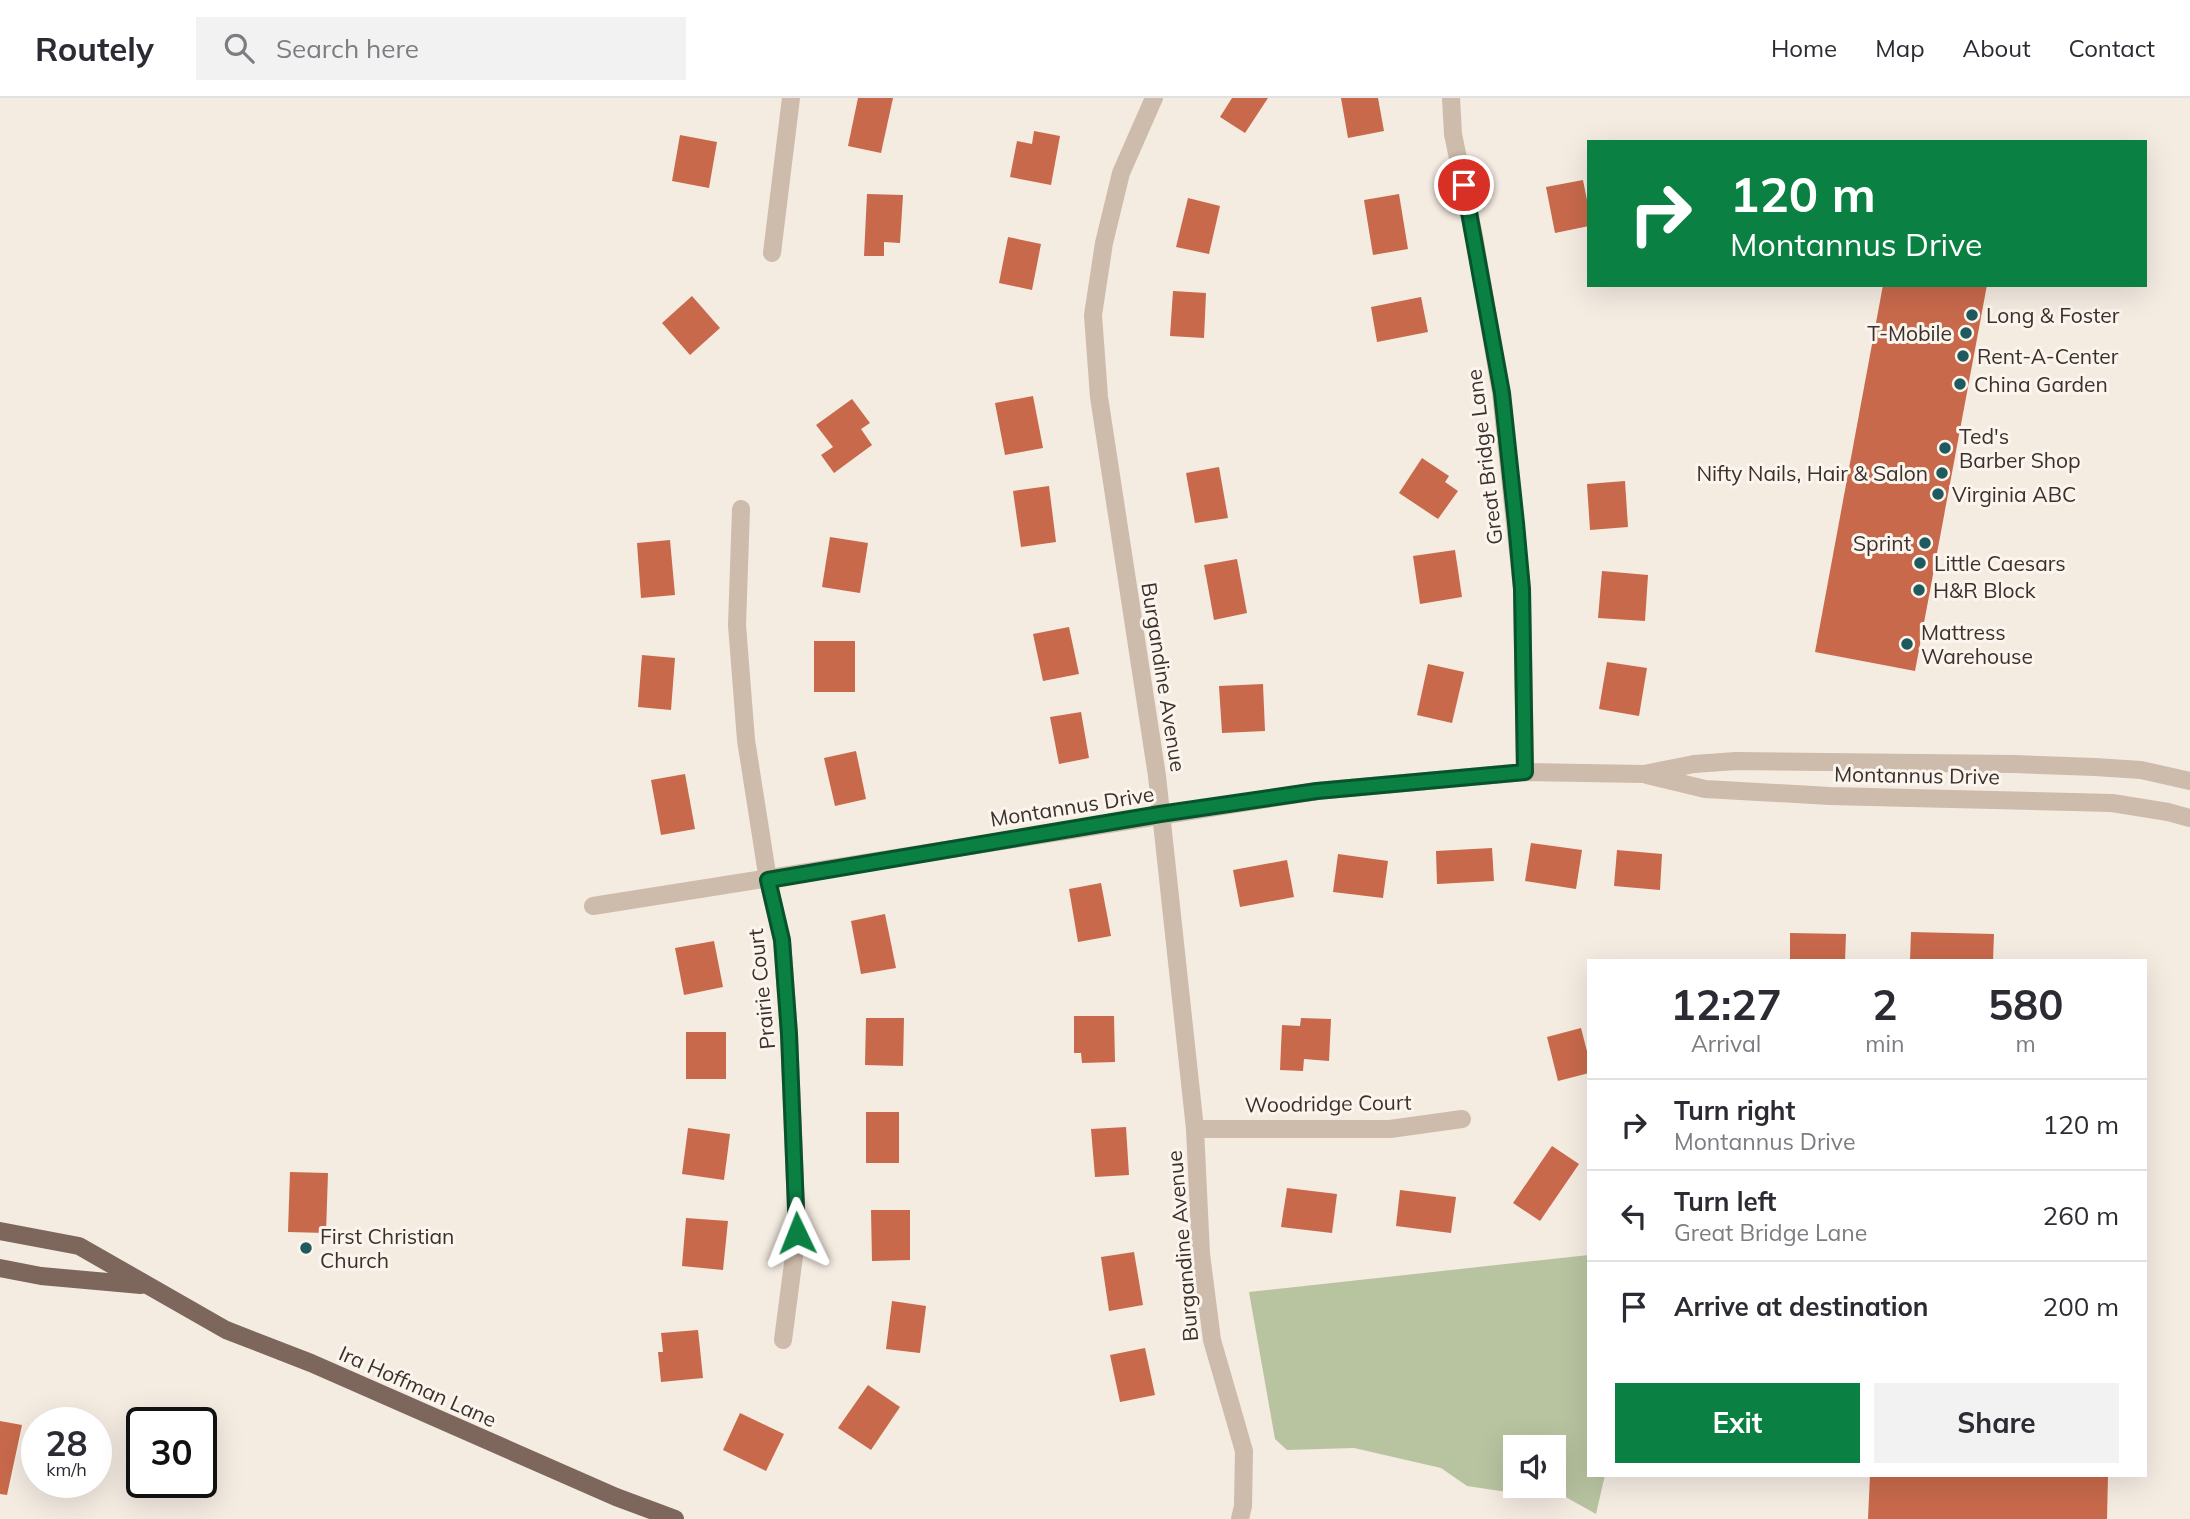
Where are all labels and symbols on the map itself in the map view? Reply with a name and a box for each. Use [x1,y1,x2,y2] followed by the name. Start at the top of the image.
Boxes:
[1434,155,1494,215] pin
[1986,302,2120,328] place label: Long & Foster
[1964,307,1980,323] marker: Long & Foster
[1867,320,1952,346] place label: T-Mobile
[1958,325,1974,341] marker: T-Mobile
[1977,343,2119,369] place label: Rent-A-Center
[1955,348,1971,364] marker: Rent-A-Center
[1460,368,1508,546] street label: Great Bridge Lane
[1974,371,2108,397] place label: China Garden
[1952,376,1968,392] marker: China Garden
[1959,423,2081,473] place label: Ted's Barber Shop
[1937,440,1953,456] marker: Ted's Barber Shop
[1696,460,1928,486] place label: Nifty Nails, Hair & Salon
[1934,465,1950,481] marker: Nifty Nails, Hair & Salon
[1952,481,2076,507] place label: Virginia ABC
[1930,486,1946,502] marker: Virginia ABC
[1853,530,1911,556] place label: Sprint
[1917,535,1933,551] marker: Sprint
[1934,550,2066,576] place label: Little Caesars
[1912,555,1928,571] marker: Little Caesars
[1933,577,2036,603] place label: H&R Block
[1136,580,1192,774] street label: Burgandine Avenue
[1911,582,1927,598] marker: H&R Block
[1921,619,2033,669] place label: Mattress Warehouse
[1899,636,1915,652] marker: Mattress Warehouse
[1834,761,2000,789] street label: Montannus Drive
[988,780,1156,832] street label: Montannus Drive
[742,927,780,1051] street label: Prairie Court
[1244,1089,1412,1117] street label: Woodridge Court
[1161,1150,1203,1342] street label: Burgandine Avenue
[760,1196,834,1270] position arrow
[320,1223,454,1273] place label: First Christian Church
[298,1240,314,1256] marker: First Christian Church
[335,1340,501,1432] street label: Ira Hoffman Lane
[126,1407,217,1498] speed limit sign: 30

